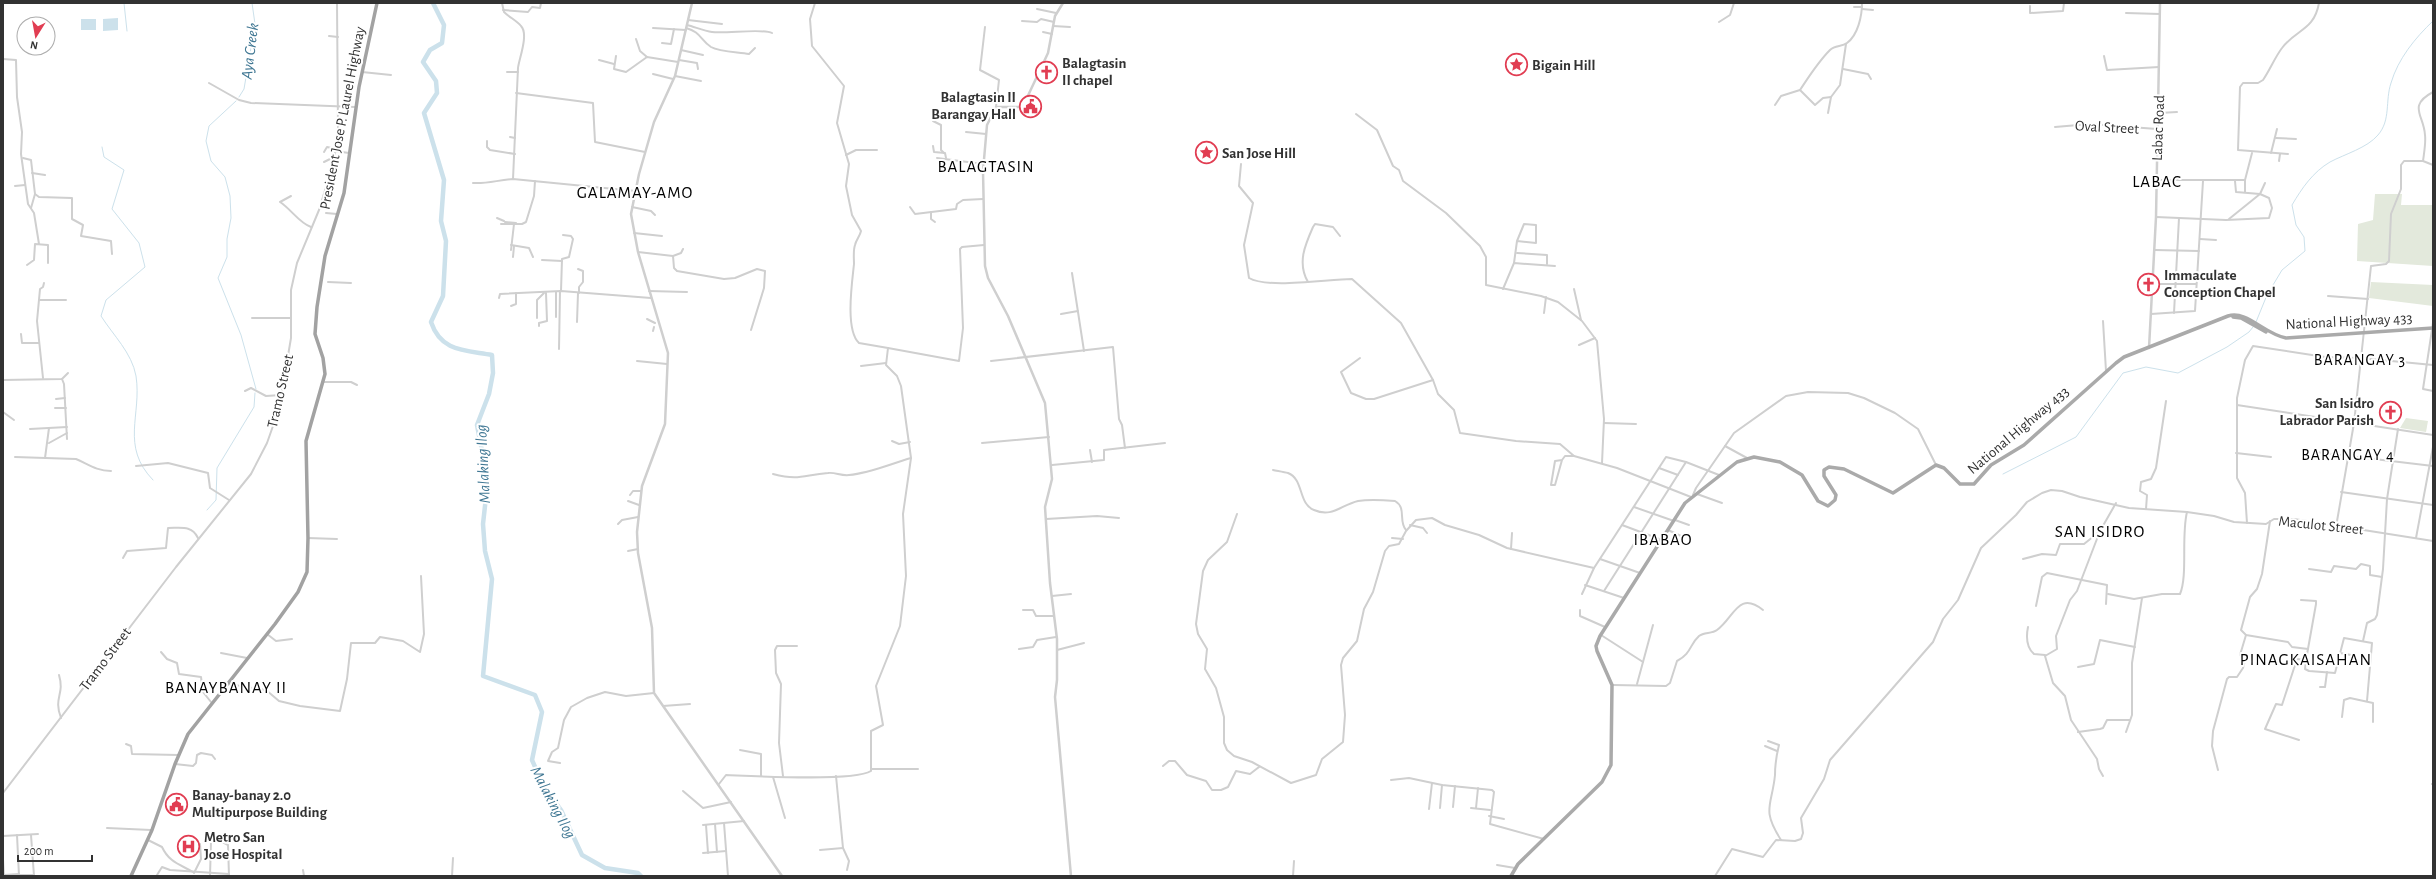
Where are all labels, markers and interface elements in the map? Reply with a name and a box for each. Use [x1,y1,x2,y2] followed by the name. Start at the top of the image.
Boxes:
[16,16,56,56] north arrow
[238,22,261,81] water label: Aya Creek
[317,25,368,211] street label: President Jose P. Laurel Highway
[29,39,39,51] text: N
[1503,52,1529,78] place icon: Bigain Hill
[1062,56,1127,88] place label: Balagtasin II chapel
[1532,58,1596,73] place label: Bigain Hill
[1033,59,1059,85] church icon: Balagtasin II chapel
[931,90,1016,122] place label: Balagtasin II Barangay Hall
[1018,93,1044,119] public building icon: Balagtasin II Barangay Hall
[2150,95,2167,161] street label: Labac Road
[2075,118,2140,137] street label: Oval Street
[1194,140,1220,166] place icon: San Jose Hill
[1222,146,1296,161] place label: San Jose Hill
[937,158,1035,175] district label: BALAGTASIN
[2132,173,2182,190] district label: LABAC
[577,184,693,201] district label: GALAMAY-AMO
[2164,268,2276,300] place label: Immaculate Conception Chapel
[2135,271,2161,297] church icon: Immaculate Conception Chapel
[2285,311,2413,332] street label: National Highway 433
[2314,352,2406,368] district label: BARANGAY 3
[265,353,296,429] street label: Tramo Street
[1965,384,2072,477] street label: National Highway 433
[2280,396,2374,428] place label: San Isidro Labrador Parish
[2377,399,2403,425] church icon: San Isidro Labrador Parish
[473,424,493,504] water label: Malaking Ilog
[2301,447,2395,463] district label: BARANGAY 4
[2278,514,2365,537] street label: Maculot Street
[2055,523,2145,540] district label: SAN ISIDRO
[1633,531,1693,548] district label: IBABAO
[77,625,134,694] street label: Tramo Street
[2240,651,2372,668] district label: PINAGKAISAHAN
[165,679,287,696] district label: BANAYBANAY II
[527,764,579,841] water label: Malaking Ilog
[192,788,328,820] place label: Banay-banay 2.0 Multipurpose Building
[163,791,189,817] public building icon: Banay-banay 2.0 Multipurpose Building
[204,830,282,862] place label: Metro San Jose Hospital
[175,833,201,859] hospital icon: Metro San Jose Hospital
[18,837,92,863] scale bar
[24,845,54,857] text: 200 m

